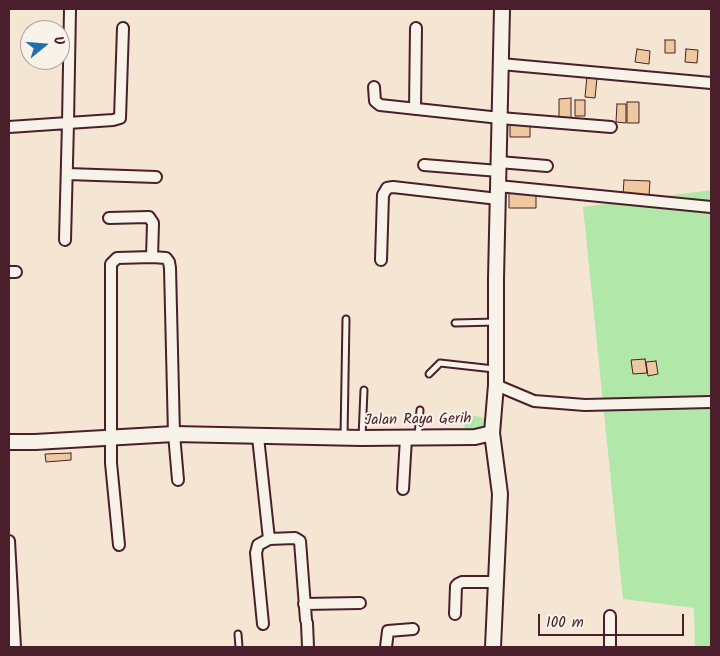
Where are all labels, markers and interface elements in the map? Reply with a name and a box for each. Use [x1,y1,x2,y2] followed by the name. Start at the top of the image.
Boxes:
[20,20,70,70] north arrow
[47,34,70,48] text: U
[364,411,472,431] street label: Jalan Raya Gerih
[540,604,686,636] scale bar
[546,611,584,635] text: 100 m

